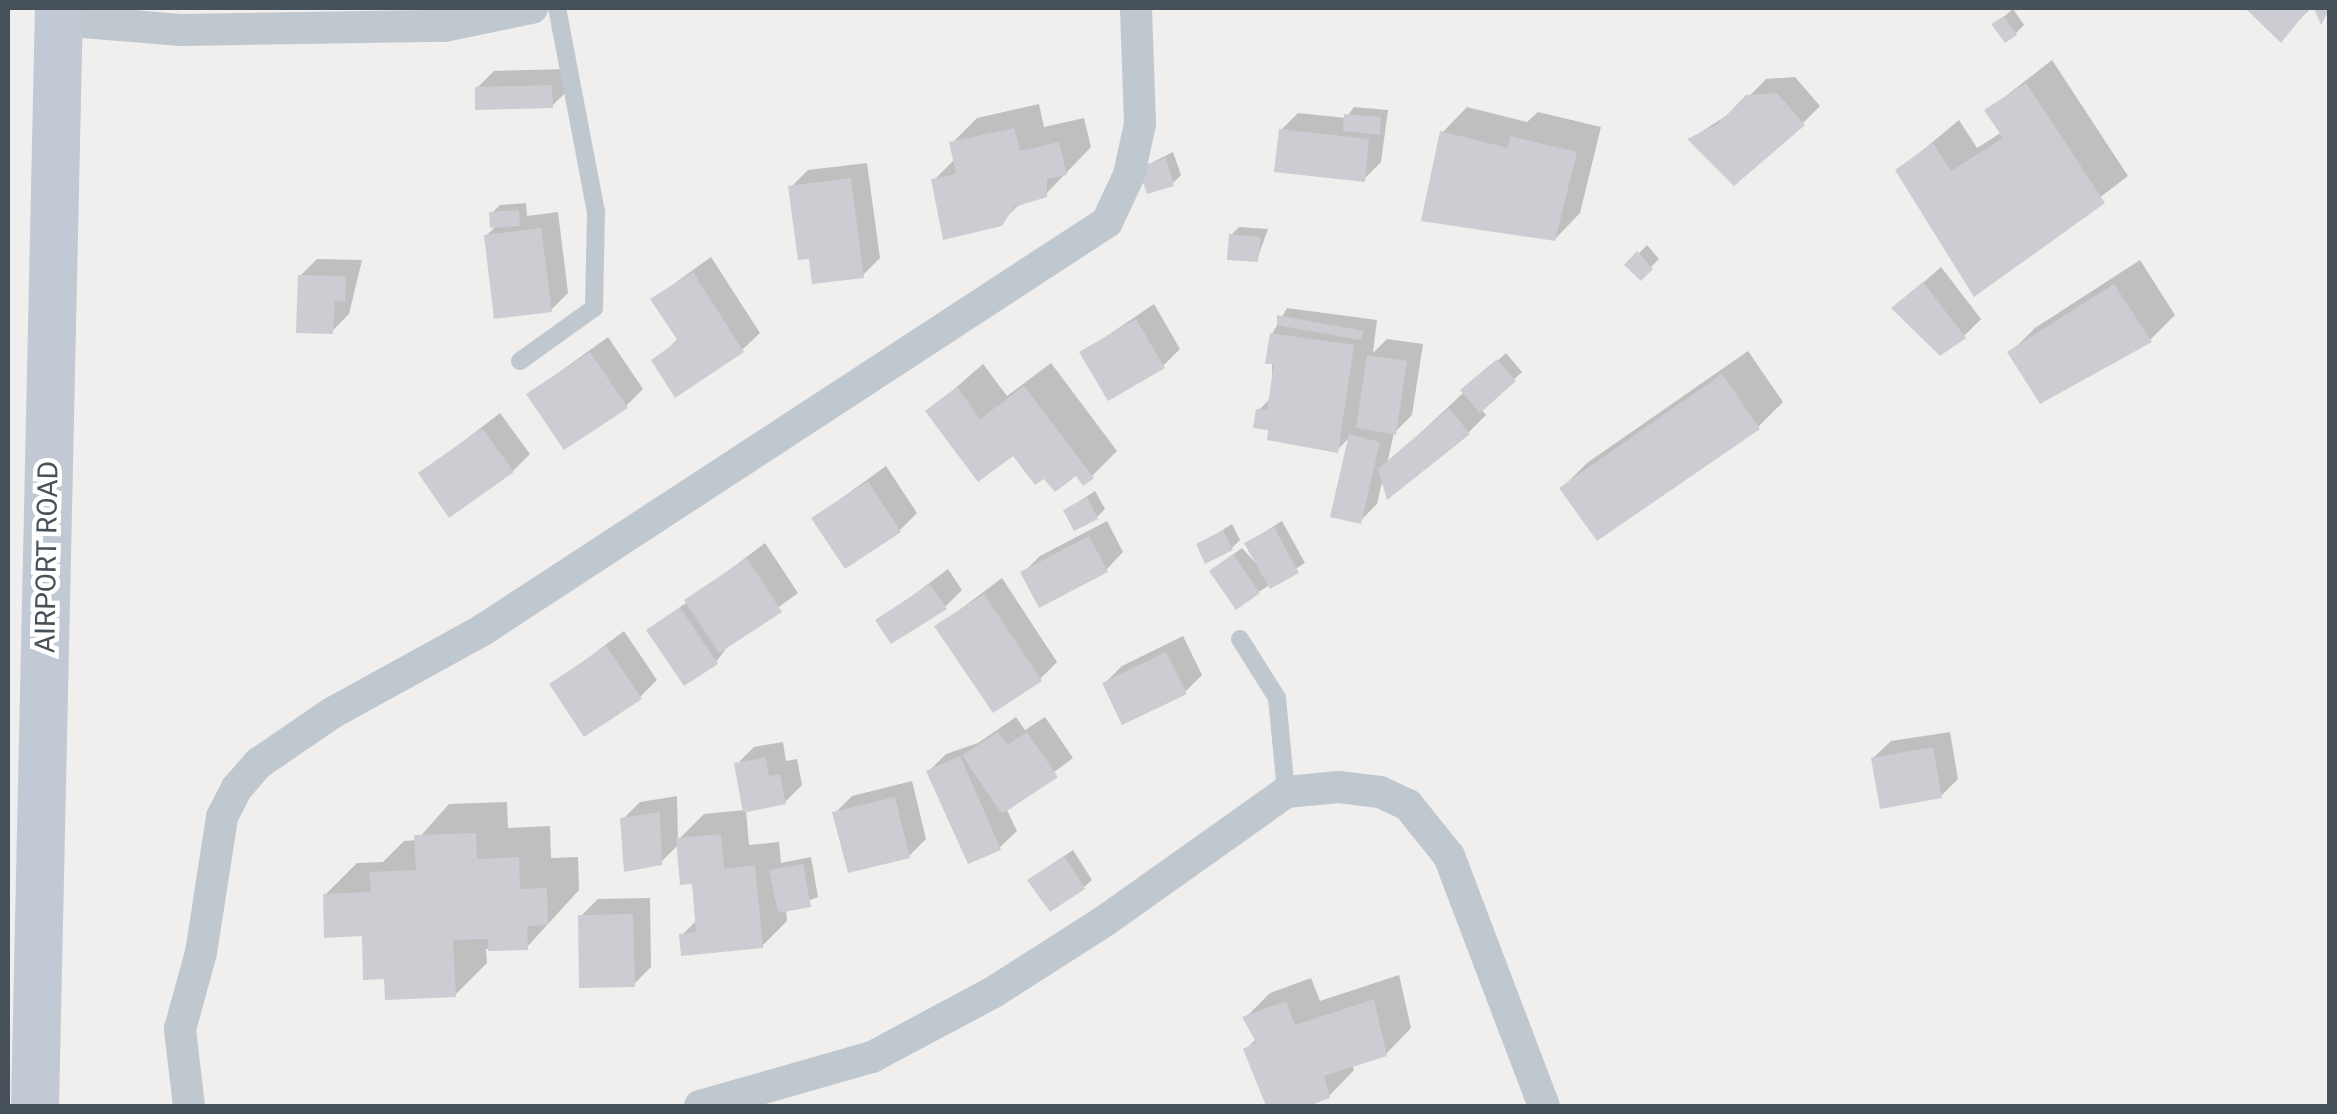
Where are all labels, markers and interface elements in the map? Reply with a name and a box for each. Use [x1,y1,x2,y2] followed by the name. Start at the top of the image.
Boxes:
[29,460,65,654] street label: AIRPORT ROAD

